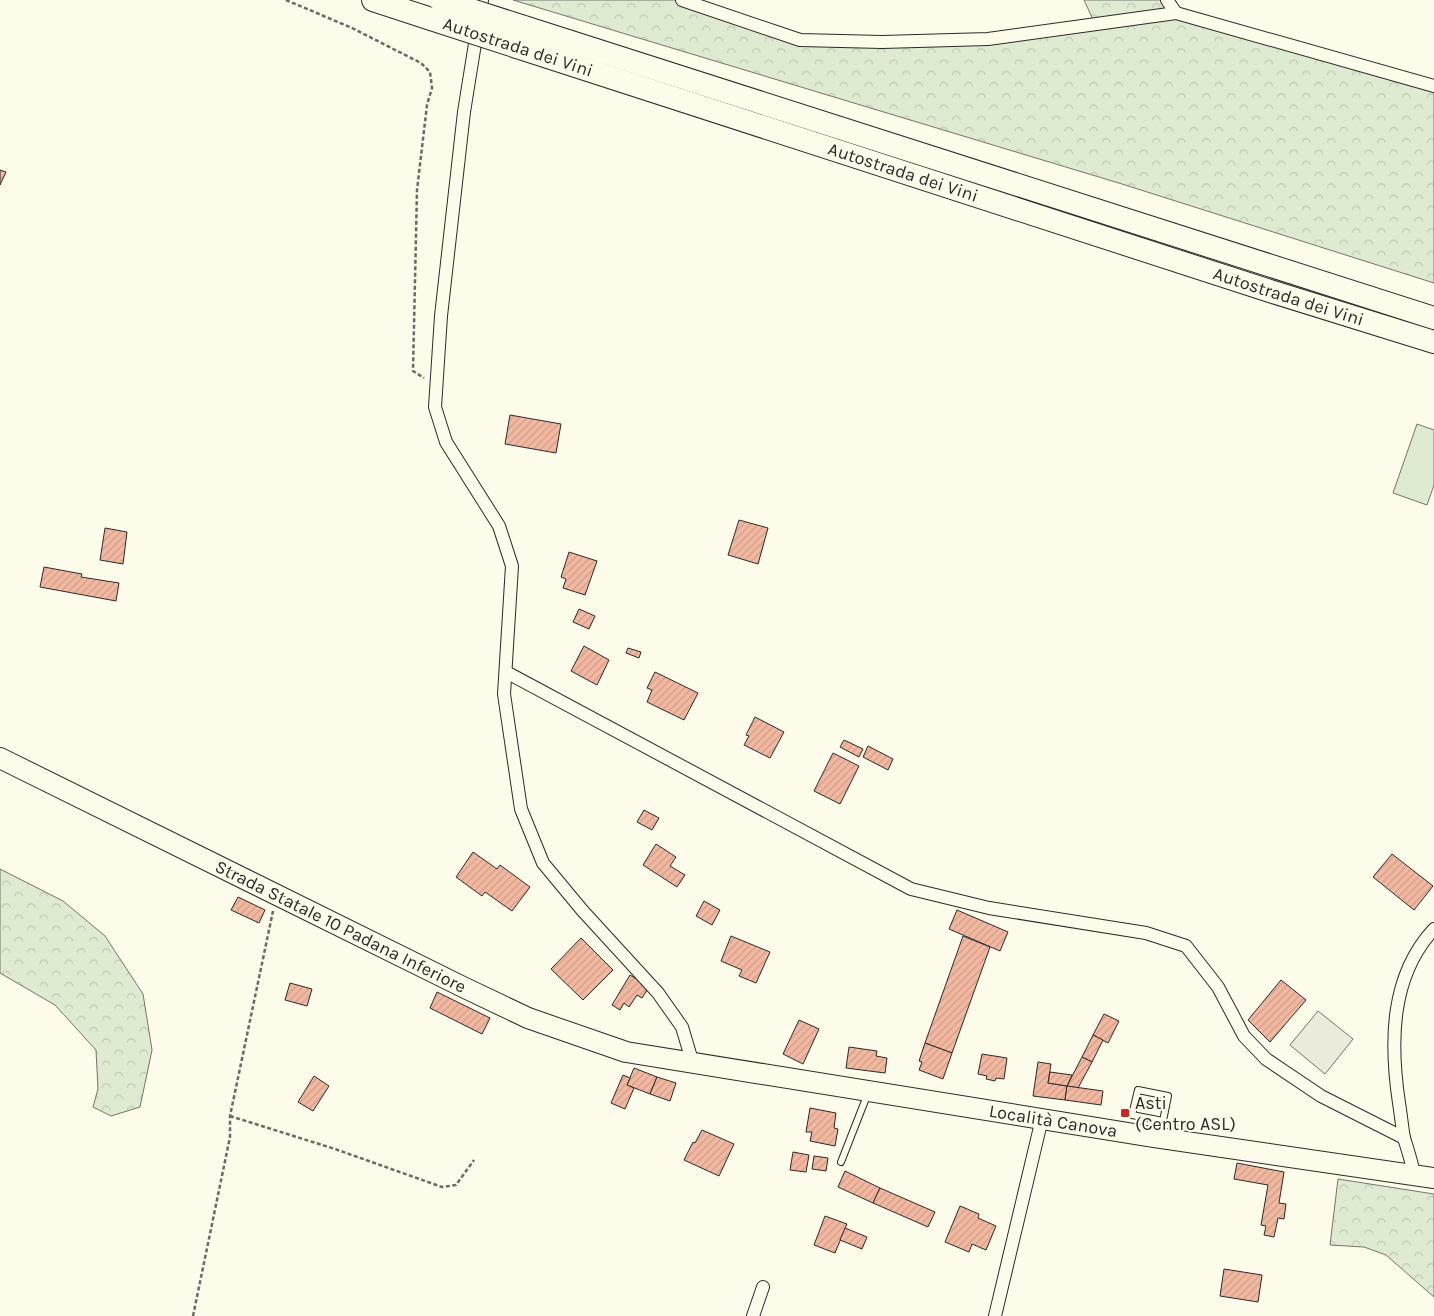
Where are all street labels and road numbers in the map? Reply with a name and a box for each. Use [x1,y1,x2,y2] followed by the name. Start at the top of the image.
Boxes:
[440,12,596,82] street label: Autostrada dei Vini
[825,138,981,207] street label: Autostrada dei Vini
[1211,262,1367,331] street label: Autostrada dei Vini
[212,855,470,998] street label: Strada Statale 10 Padana Inferiore
[987,1100,1119,1142] street label: Località Canova

